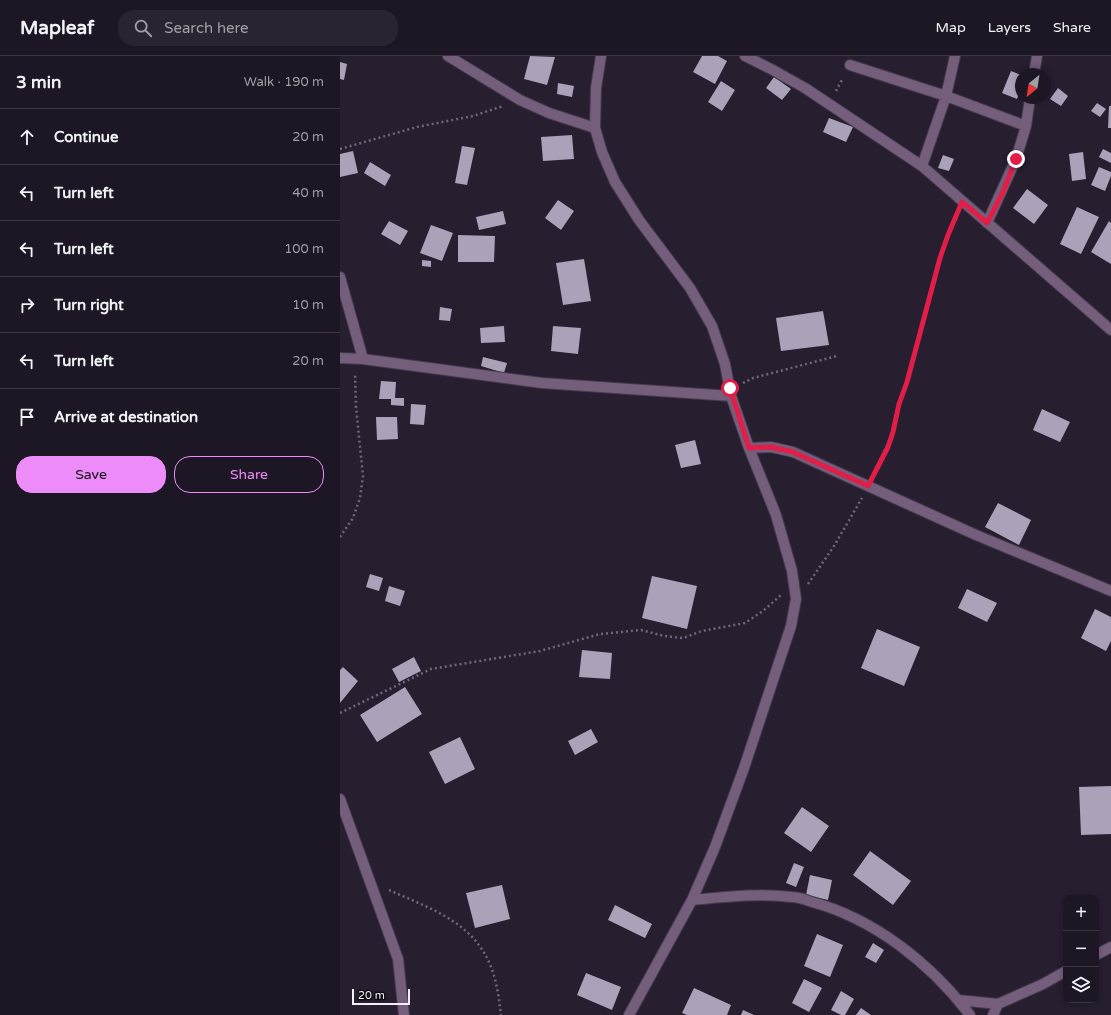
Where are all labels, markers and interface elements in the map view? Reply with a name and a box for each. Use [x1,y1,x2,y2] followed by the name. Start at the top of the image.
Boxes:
[118,10,398,46] search box
[20,17,94,39] text: Mapleaf
[132,17,154,39] icon: search
[164,19,249,37] text: Search here
[936,19,966,36] text: Map
[988,19,1031,36] text: Layers
[1053,19,1091,36] text: Share
[1015,68,1051,104] north arrow
[16,72,61,93] text: 3 min
[244,74,324,90] text: Walk · 190 m
[16,126,38,148] icon: ahead
[54,128,118,146] text: Continue
[292,129,324,145] text: 20 m
[1007,150,1025,168] route end
[16,182,38,204] icon: left
[54,184,114,202] text: Turn left
[292,185,324,201] text: 40 m
[16,238,38,260] icon: left
[54,240,114,258] text: Turn left
[284,241,324,257] text: 100 m
[16,294,38,316] icon: right
[54,296,124,314] text: Turn right
[292,297,324,313] text: 10 m
[16,350,38,372] icon: left
[54,352,114,370] text: Turn left
[292,353,324,369] text: 20 m
[721,379,739,397] route start
[16,406,38,428] icon: arrive
[54,408,198,426] text: Arrive at destination
[16,456,166,493] button: Save
[174,456,324,493] button: Share
[1063,895,1099,1003] map controls
[1063,895,1099,931] button: +
[1063,931,1099,967] button: −
[1063,967,1099,1003] button: layers
[352,987,410,1006] scale bar
[358,989,385,1002] text: 20 m

